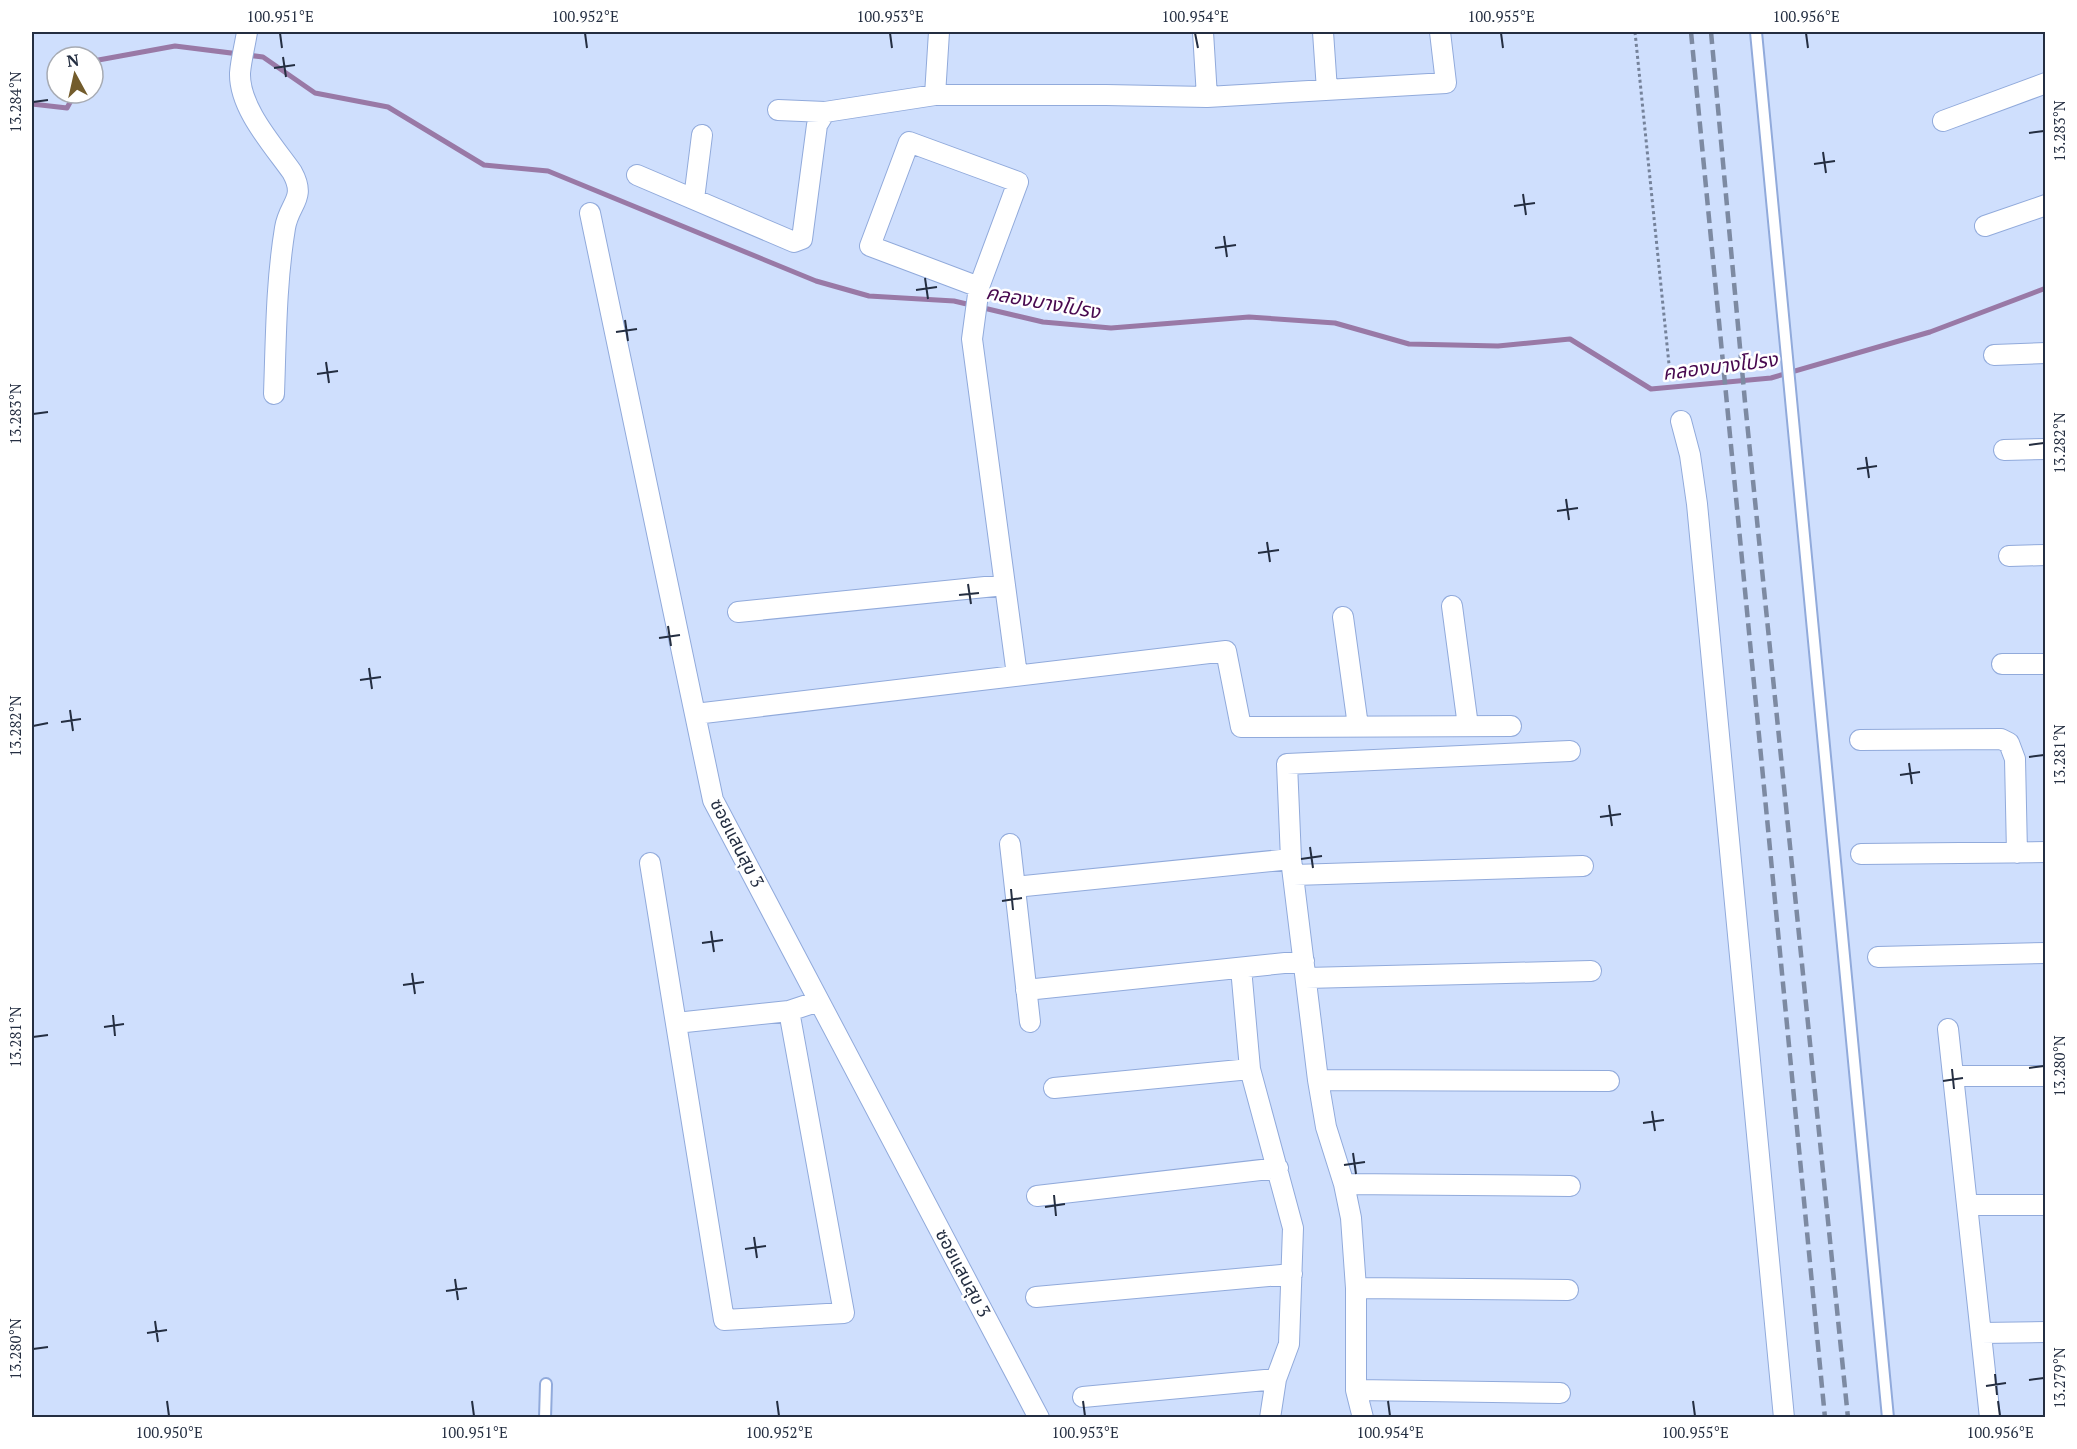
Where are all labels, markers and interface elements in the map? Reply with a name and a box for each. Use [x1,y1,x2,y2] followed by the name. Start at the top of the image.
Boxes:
[246,6,314,26] text: 100.951°E
[551,6,619,26] text: 100.952°E
[856,6,924,26] text: 100.953°E
[1161,6,1229,26] text: 100.954°E
[1467,6,1535,26] text: 100.955°E
[1772,6,1840,26] text: 100.956°E
[45,45,105,105] north arrow
[65,48,80,72] text: N
[5,71,25,133] text: 13.284°N
[2049,100,2069,162] text: 13.283°N
[984,278,1103,325] water label: คลองบางโปรง
[1661,345,1780,386] water label: คลองบางโปรง
[5,383,25,445] text: 13.283°N
[2049,412,2069,474] text: 13.282°N
[5,695,25,757] text: 13.282°N
[2049,724,2069,786] text: 13.281°N
[705,794,770,891] street label: ซอยแสนสุข 3
[5,1006,25,1068] text: 13.281°N
[2049,1035,2069,1097] text: 13.280°N
[931,1224,997,1321] street label: ซอยแสนสุข 3
[5,1318,25,1380] text: 13.280°N
[2049,1347,2069,1409] text: 13.279°N
[135,1422,203,1442] text: 100.950°E
[440,1422,508,1442] text: 100.951°E
[745,1422,813,1442] text: 100.952°E
[1051,1422,1119,1442] text: 100.953°E
[1356,1422,1424,1442] text: 100.954°E
[1661,1422,1729,1442] text: 100.955°E
[1966,1422,2034,1442] text: 100.956°E

